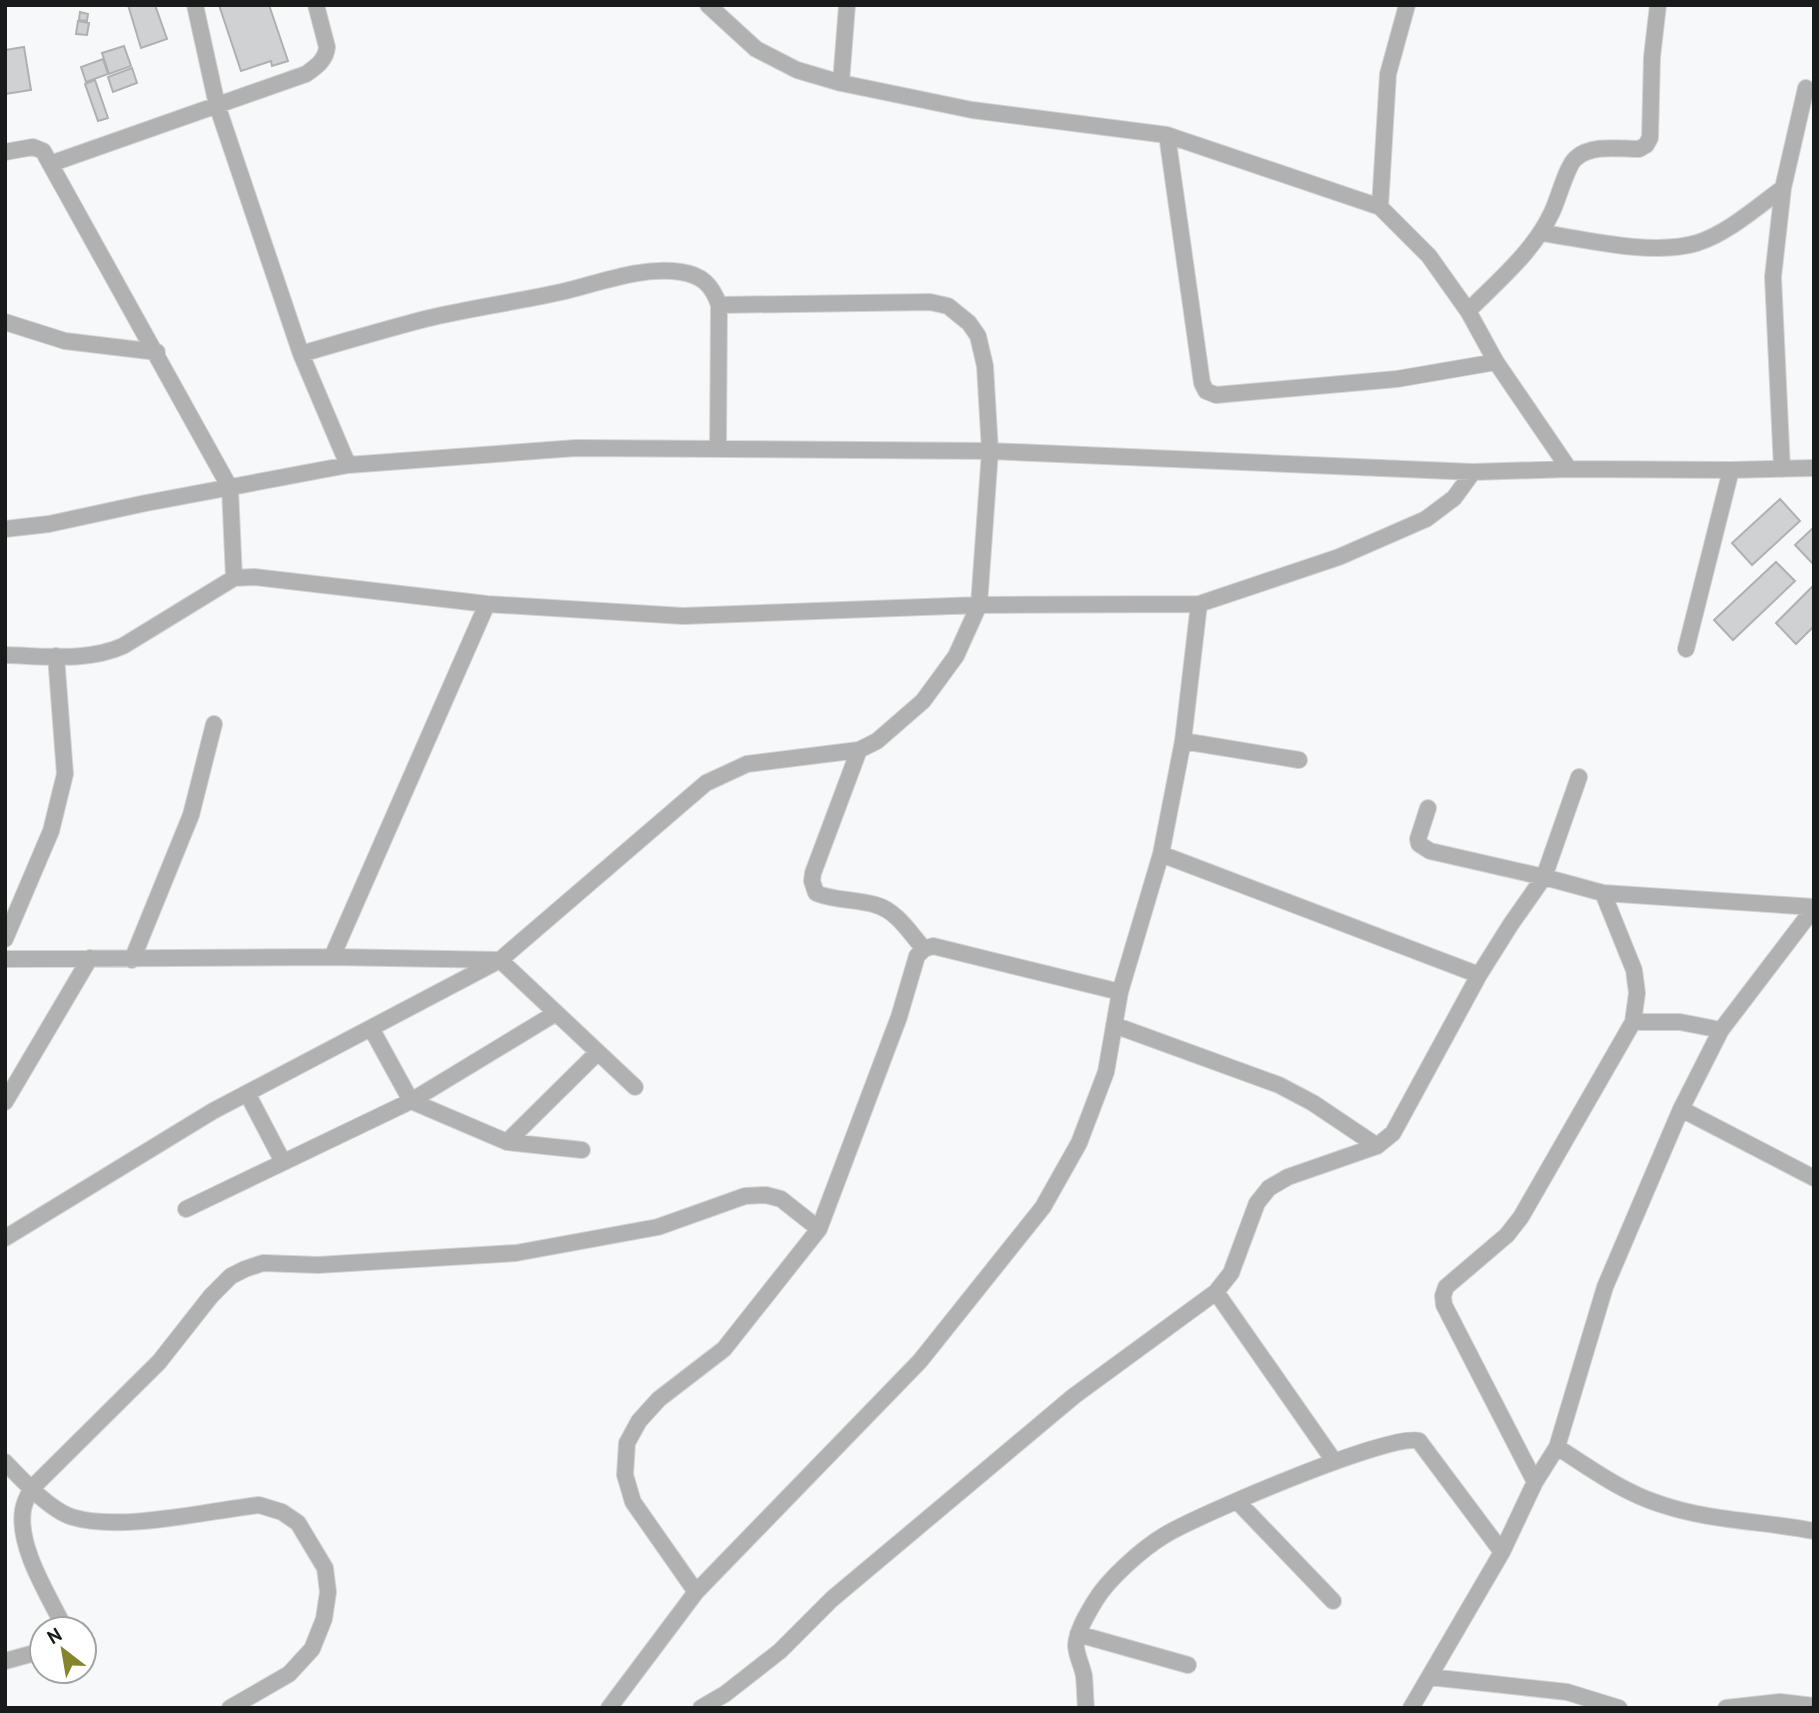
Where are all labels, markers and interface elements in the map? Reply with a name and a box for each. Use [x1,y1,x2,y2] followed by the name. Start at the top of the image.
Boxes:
[28,1615,98,1685] north arrow
[43,1622,66,1649] text: N

